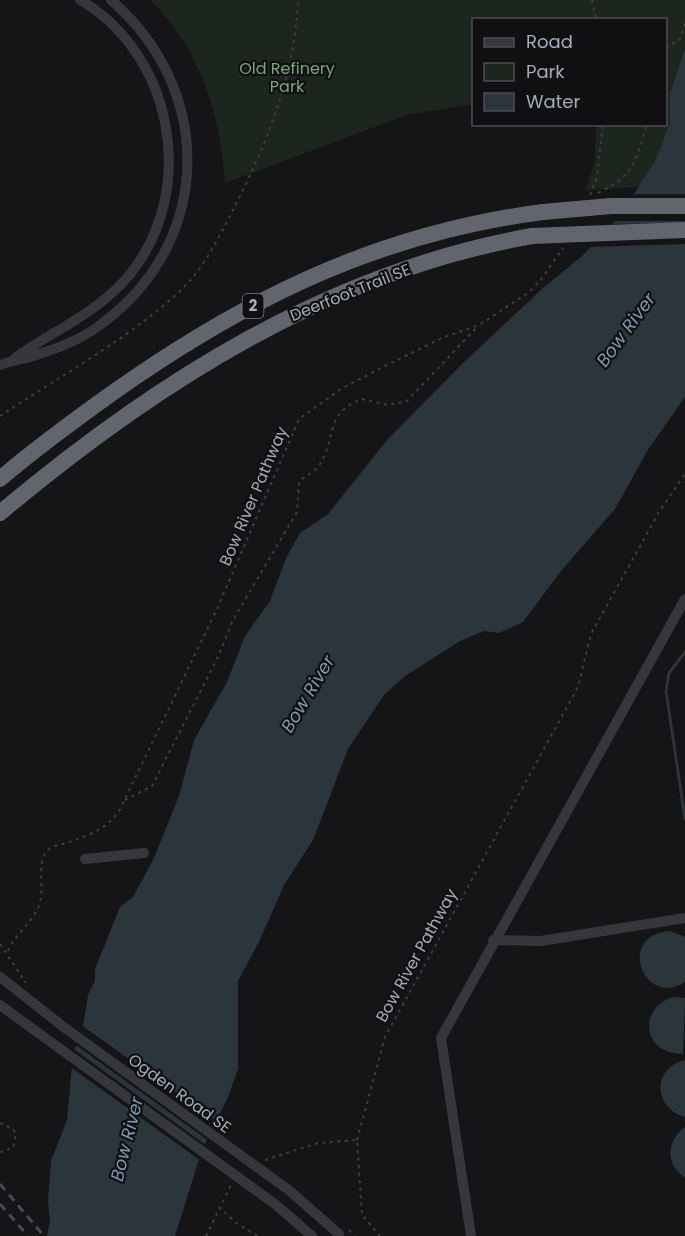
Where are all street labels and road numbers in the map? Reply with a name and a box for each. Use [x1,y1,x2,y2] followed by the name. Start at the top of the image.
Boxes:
[286,258,414,327] street label: Deerfoot Trail SE
[242,294,264,318] road number: 2
[214,423,293,569] street label: Bow River Pathway
[370,884,463,1026] street label: Bow River Pathway
[124,1048,236,1139] street label: Ogden Road SE

